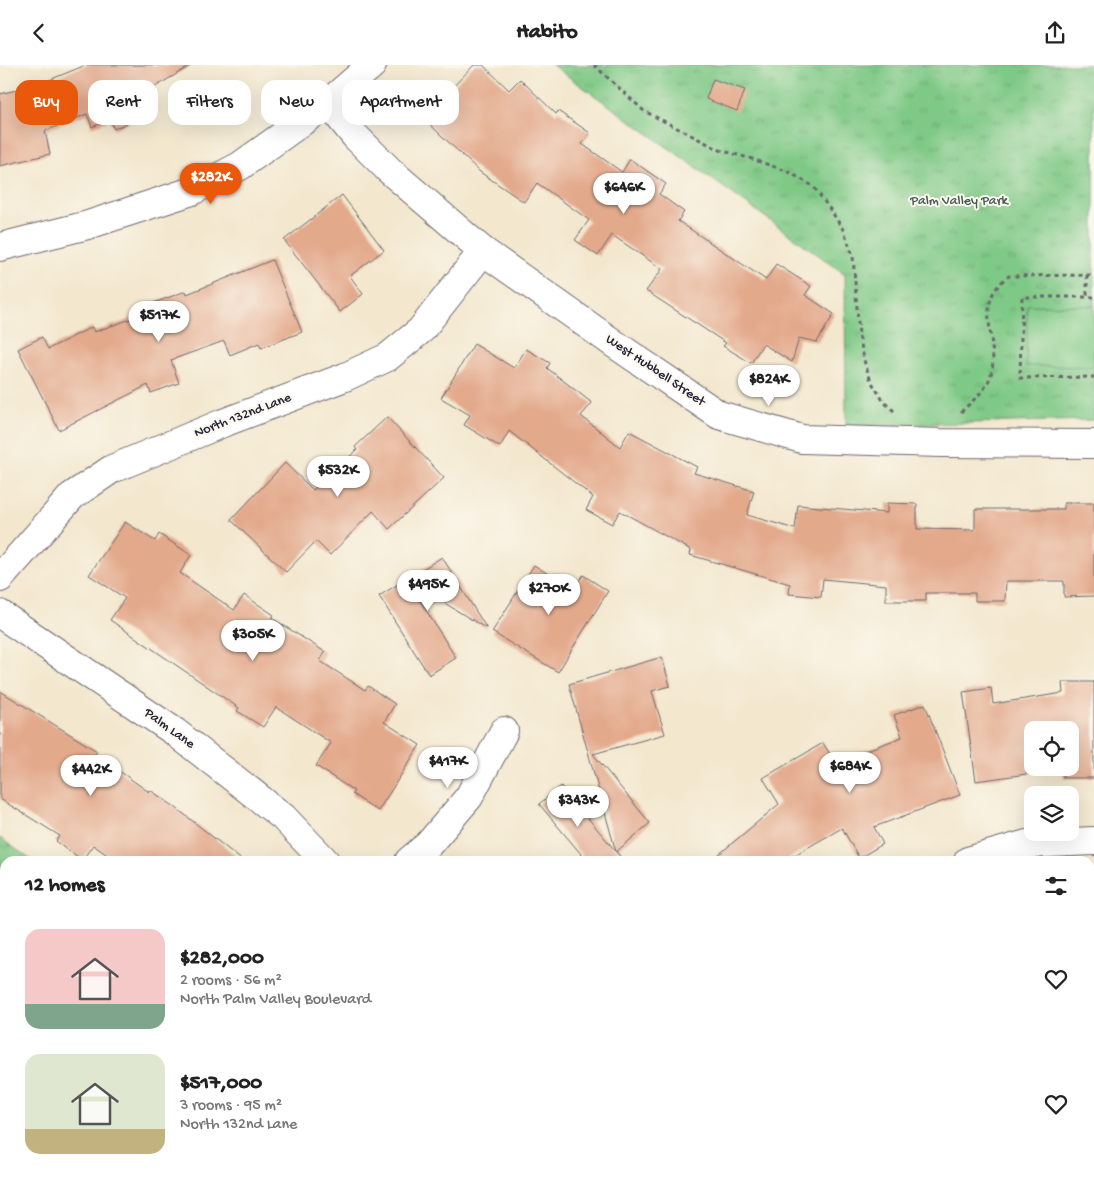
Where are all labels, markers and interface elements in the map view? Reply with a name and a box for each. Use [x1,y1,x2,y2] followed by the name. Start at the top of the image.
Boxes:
[25,19,53,47] icon: back
[1041,19,1069,47] icon: share
[516,20,578,46] text: Habito
[15,80,78,125] chip: Buy
[88,80,158,125] chip: Rent
[168,80,251,125] chip: Filters
[261,80,332,125] chip: New
[342,80,459,125] chip: Apartment
[176,163,246,205] pin: $282K
[191,169,231,188] text: $282K
[589,173,659,215] pin: $646K
[604,179,644,198] text: $646K
[909,193,1010,210] park label: Palm Valley Park
[124,301,194,343] pin: $517K
[139,307,179,326] text: $517K
[602,331,709,411] street label: West Hubbell Street
[734,365,804,407] pin: $824K
[749,371,789,390] text: $824K
[192,389,295,442] street label: North 132nd Lane
[303,455,373,498] pin: $532K
[318,462,358,481] text: $532K
[393,569,463,612] pin: $495K
[514,573,584,616] pin: $270K
[408,576,448,595] text: $495K
[528,580,570,599] text: $270K
[218,619,288,662] pin: $305K
[232,626,274,645] text: $305K
[139,704,198,754] street label: Palm Lane
[1024,721,1079,841] map controls
[1024,721,1079,776] button: locate
[413,747,483,789] pin: $417K
[815,751,885,794] pin: $684K
[429,753,467,772] text: $417K
[56,755,126,797] pin: $442K
[830,758,870,777] text: $684K
[72,761,110,780] text: $442K
[543,785,613,828] pin: $343K
[1024,786,1079,841] button: layers
[558,792,598,811] text: $343K
[1042,872,1070,900] icon: filters
[25,874,104,899] text: 12 homes
[180,947,264,972] text: $282,000
[65,949,125,1009] icon: home
[1042,965,1070,993] icon: heart
[180,972,282,991] text: 2 rooms · 56 m²
[180,991,371,1010] text: North Palm Valley Boulevard
[180,1072,262,1097] text: $517,000
[65,1074,125,1134] icon: home
[1042,1090,1070,1118] icon: heart
[180,1097,282,1116] text: 3 rooms · 95 m²
[180,1116,297,1135] text: North 132nd Lane

